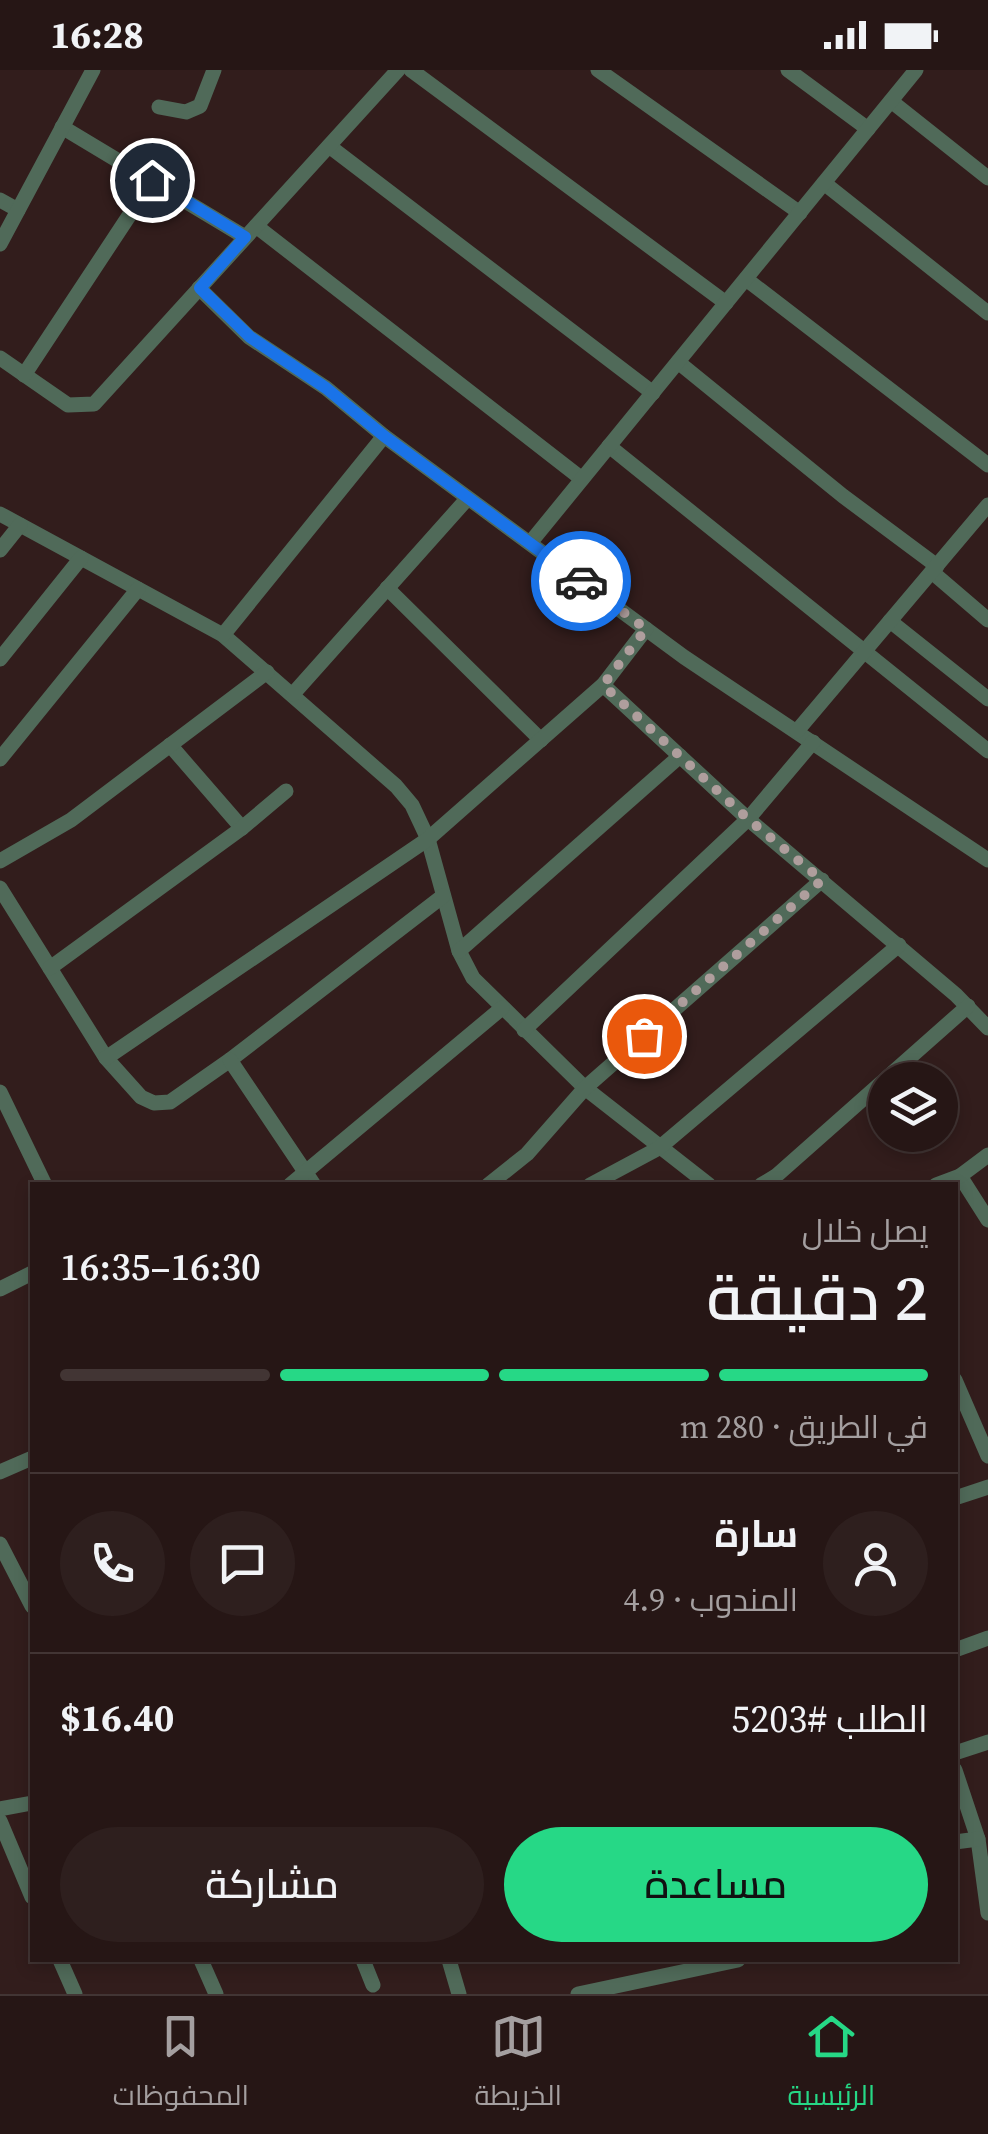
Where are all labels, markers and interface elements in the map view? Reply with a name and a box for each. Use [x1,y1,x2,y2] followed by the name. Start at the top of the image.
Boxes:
[50,9,144,61] text: 16:28
[110,138,195,223] pin
[125,153,180,208] icon: home
[531,531,631,631] courier
[554,554,609,609] icon: car
[602,994,687,1079] pin
[617,1009,672,1064] icon: bag
[868,1062,958,1152] map controls
[868,1062,958,1152] button: layers
[802,1209,928,1253] text: يصل خلال
[60,1241,261,1293] text: 16:30–16:35
[707,1253,928,1342] text: 2 دقيقة
[680,1405,928,1449] text: في الطريق · 280 m
[715,1508,798,1560] text: سارة
[60,1511,165,1616] button: phone
[190,1511,295,1616] button: chat
[823,1511,928,1616] button: person
[624,1578,798,1622] text: المندوب · 4.9
[60,1692,174,1744] text: $16.40
[731,1693,928,1745] text: الطلب #5203
[60,1827,484,1942] button: مشاركة
[504,1827,928,1942] button: مساعدة
[113,2009,249,2121] tab: المحفوظات
[475,2009,562,2121] tab: الخريطة
[787,2009,875,2121] tab: الرئيسية

